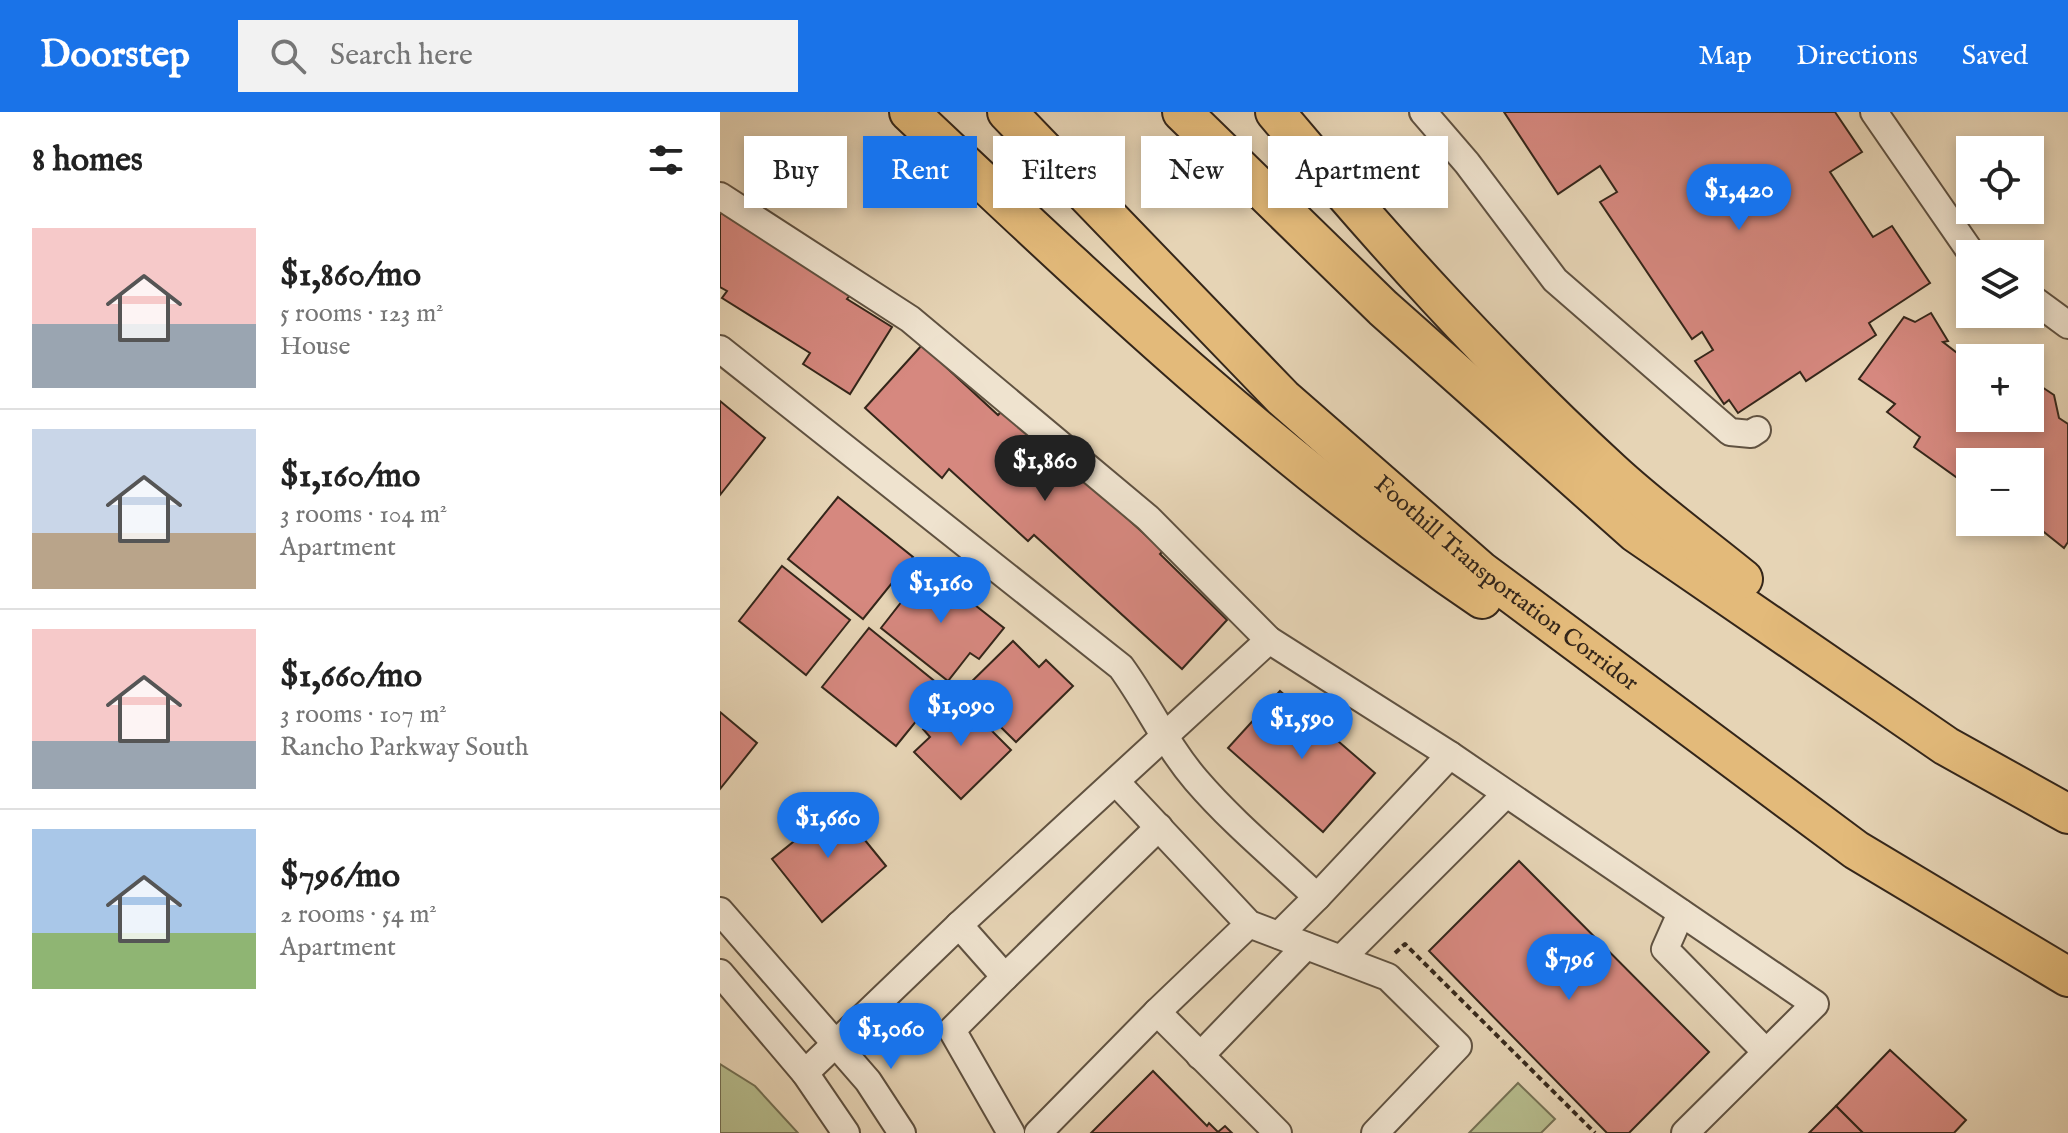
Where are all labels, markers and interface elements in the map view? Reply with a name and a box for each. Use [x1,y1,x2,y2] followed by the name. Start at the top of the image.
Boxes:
[238,20,798,92] search box
[40,32,190,80] text: Doorstep
[266,34,310,78] icon: search
[330,37,473,75] text: Search here
[1698,39,1752,74] text: Map
[1796,39,1918,74] text: Directions
[1962,39,2028,74] text: Saved
[744,136,847,208] chip: Buy
[863,136,977,208] chip: Rent
[993,136,1125,208] chip: Filters
[1141,136,1252,208] chip: New
[1268,136,1448,208] chip: Apartment
[1956,136,2044,536] map controls
[1956,136,2044,224] button: locate
[644,138,688,182] icon: filters
[32,139,143,182] text: 8 homes
[1674,164,1804,232] pin: $1,420
[1704,173,1774,206] text: $1,420
[1956,240,2044,328] button: layers
[280,254,421,297] text: $1,860/mo
[96,260,192,356] icon: home
[280,297,444,330] text: 5 rooms · 123 m²
[280,330,350,363] text: House
[1956,344,2044,432] button: +
[980,435,1110,503] pin: $1,860
[1013,444,1077,477] text: $1,860
[1956,448,2044,536] button: −
[280,455,420,498] text: $1,160/mo
[96,461,192,557] icon: home
[1367,469,1645,699] street label: Foothill Transportation Corridor
[280,498,447,531] text: 3 rooms · 104 m²
[280,531,396,564] text: Apartment
[876,557,1006,625] pin: $1,160
[909,566,973,599] text: $1,160
[280,655,422,698] text: $1,660/mo
[96,661,192,757] icon: home
[896,680,1026,748] pin: $1,090
[927,689,995,722] text: $1,090
[1237,693,1367,761] pin: $1,590
[280,698,447,731] text: 3 rooms · 107 m²
[1270,702,1334,735] text: $1,590
[280,731,529,764] text: Rancho Parkway South
[763,792,893,860] pin: $1,660
[795,801,861,834] text: $1,660
[280,855,400,898] text: $796/mo
[96,861,192,957] icon: home
[280,898,437,931] text: 2 rooms · 54 m²
[280,931,396,964] text: Apartment
[1522,934,1616,1002] pin: $796
[1545,943,1593,976] text: $796
[826,1003,956,1071] pin: $1,060
[857,1012,925,1045] text: $1,060

